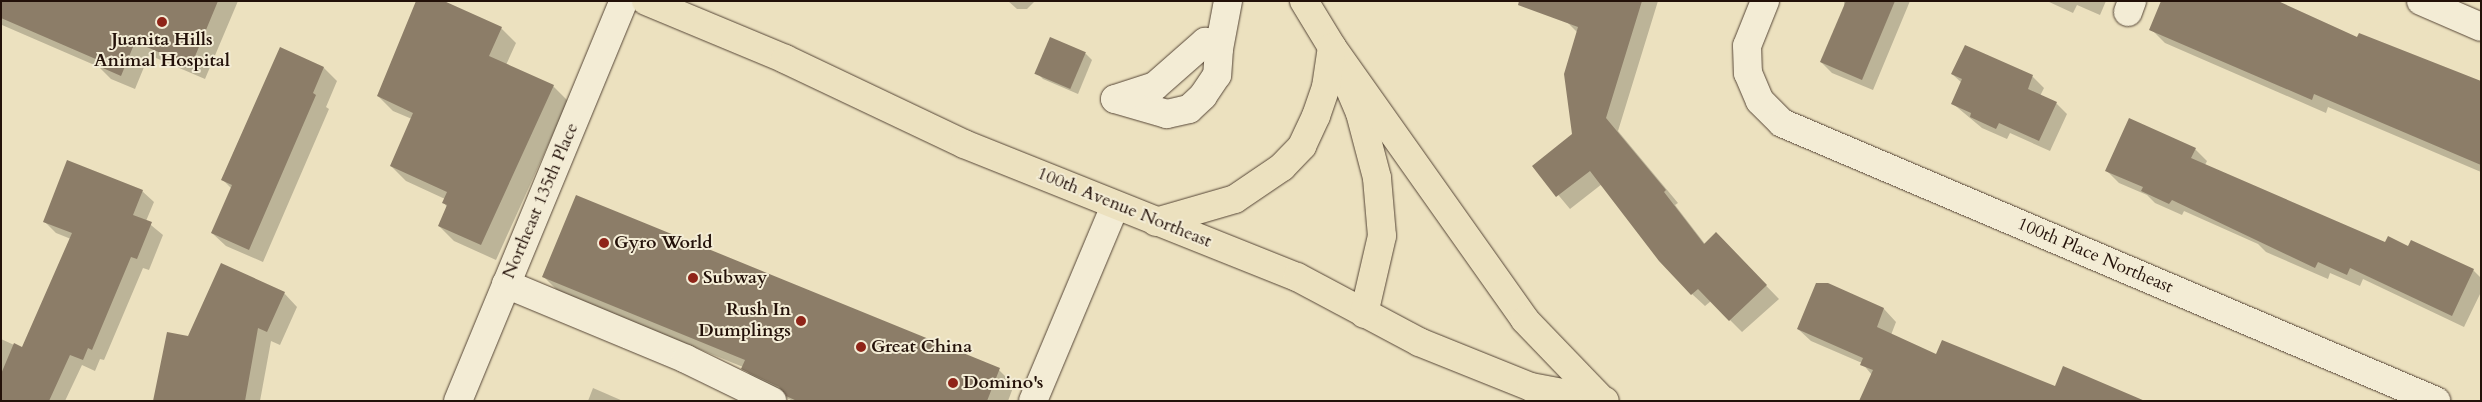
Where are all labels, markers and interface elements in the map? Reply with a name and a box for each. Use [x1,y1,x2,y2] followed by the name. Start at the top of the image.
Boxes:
[156,16,168,28] marker: Juanita Hills Animal Hospital
[94,30,230,72] place label: Juanita Hills Animal Hospital
[498,120,584,282] street label: Northeast 135th Place
[1034,163,1214,253] street label: 100th Avenue Northeast
[2014,213,2176,299] street label: 100th Place Northeast
[614,232,712,254] place label: Gyro World
[598,237,610,249] marker: Gyro World
[703,267,767,289] place label: Subway
[687,272,699,284] marker: Subway
[698,300,791,342] place label: Rush In Dumplings
[795,315,807,327] marker: Rush In Dumplings
[871,336,972,358] place label: Great China
[855,341,867,353] marker: Great China
[963,372,1043,394] place label: Domino's
[947,377,959,389] marker: Domino's

